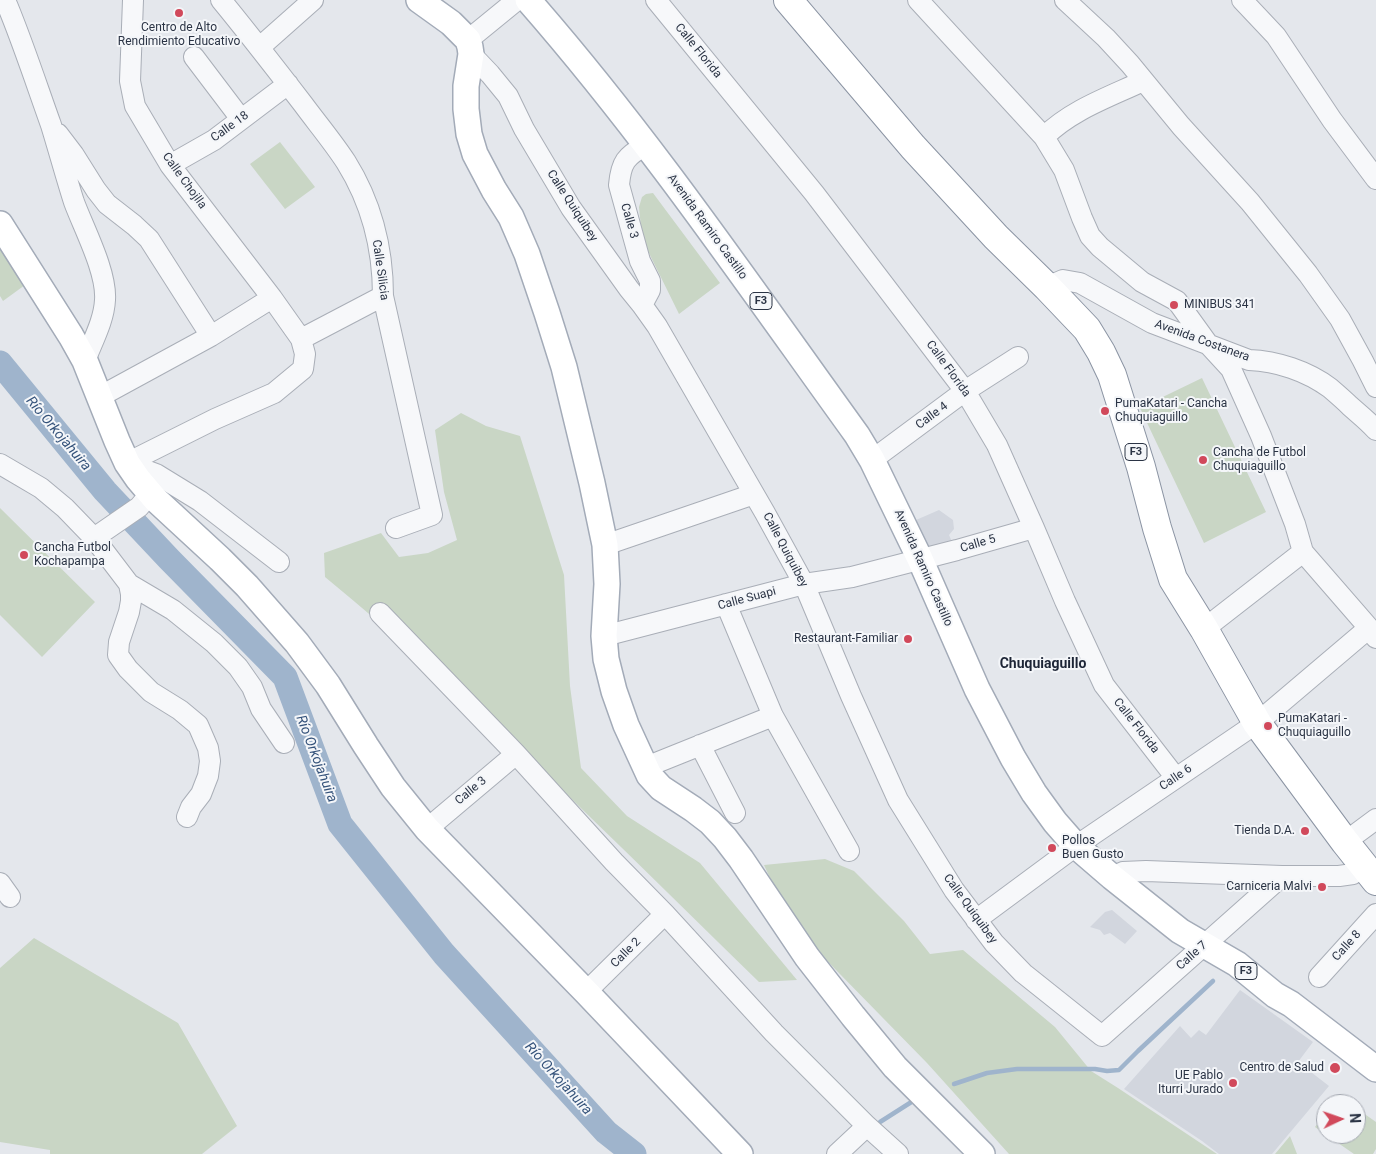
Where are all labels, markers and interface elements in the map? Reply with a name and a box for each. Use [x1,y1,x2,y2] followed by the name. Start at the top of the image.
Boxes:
[173,7,185,19] marker: Centro de Alto Rendimiento Educativo
[118,21,240,49] place label: Centro de Alto Rendimiento Educativo
[672,21,724,81] street label: Calle Florida
[208,109,252,145] street label: Calle 18
[159,150,209,212] street label: Calle Chojlla
[544,168,600,244] street label: Calle Quiquibey
[664,172,750,282] street label: Avenida Ramiro Castillo
[617,202,641,240] street label: Calle 3
[369,239,391,301] street label: Calle Silicia
[750,292,772,310] road number: F3
[1184,298,1255,312] place label: MINIBUS 341
[1168,299,1180,311] marker: MINIBUS 341
[1153,317,1251,365] street label: Avenida Costanera
[923,338,973,400] street label: Calle Florida
[22,393,94,475] water label: Río Orkojahuira
[1115,397,1227,425] place label: PumaKatari - Cancha Chuquiaguillo
[913,399,951,433] street label: Calle 4
[1099,405,1111,417] marker: PumaKatari - Cancha Chuquiaguillo
[1125,444,1147,461] road number: F3
[1213,446,1306,474] place label: Cancha de Futbol Chuquiaguillo
[1197,454,1209,466] marker: Cancha de Futbol Chuquiaguillo
[891,507,955,629] street label: Avenida Ramiro Castillo
[759,510,811,590] street label: Calle Quiquibey
[959,532,997,556] street label: Calle 5
[34,541,111,569] place label: Cancha Futbol Kochapampa
[18,549,30,561] marker: Cancha Futbol Kochapampa
[716,584,778,614] street label: Calle Suapi
[794,632,898,646] place label: Restaurant-Familiar
[902,633,914,645] marker: Restaurant-Familiar
[1000,656,1086,672] district label: Chuquiaguillo
[1110,695,1162,757] street label: Calle Florida
[1278,712,1351,740] place label: PumaKatari - Chuquiaguillo
[292,713,340,805] water label: Río Orkojahuira
[1262,720,1274,732] marker: PumaKatari - Chuquiaguillo
[1157,762,1195,794] street label: Calle 6
[452,774,490,808] street label: Calle 3
[1234,824,1295,838] place label: Tienda D.A.
[1299,825,1311,837] marker: Tienda D.A.
[1062,834,1124,862] place label: Pollos Buen Gusto
[1046,842,1058,854] marker: Pollos Buen Gusto
[940,871,1000,947] street label: Calle Quiquibey
[1226,880,1312,894] place label: Carniceria Malvi
[1316,881,1328,893] marker: Carniceria Malvi
[1330,928,1364,964] street label: Calle 8
[608,935,644,971] street label: Calle 2
[1174,939,1210,973] street label: Calle 7
[1235,962,1257,979] road number: F3
[521,1039,595,1119] water label: Río Orkojahuira
[1239,1061,1324,1075] place label: Centro de Salud
[1328,1061,1342,1075] marker: Centro de Salud
[1158,1069,1223,1097] place label: UE Pablo Iturri Jurado
[1227,1077,1239,1089] marker: UE Pablo Iturri Jurado
[1316,1094,1366,1144] north arrow
[1347,1113,1363,1124] text: N

